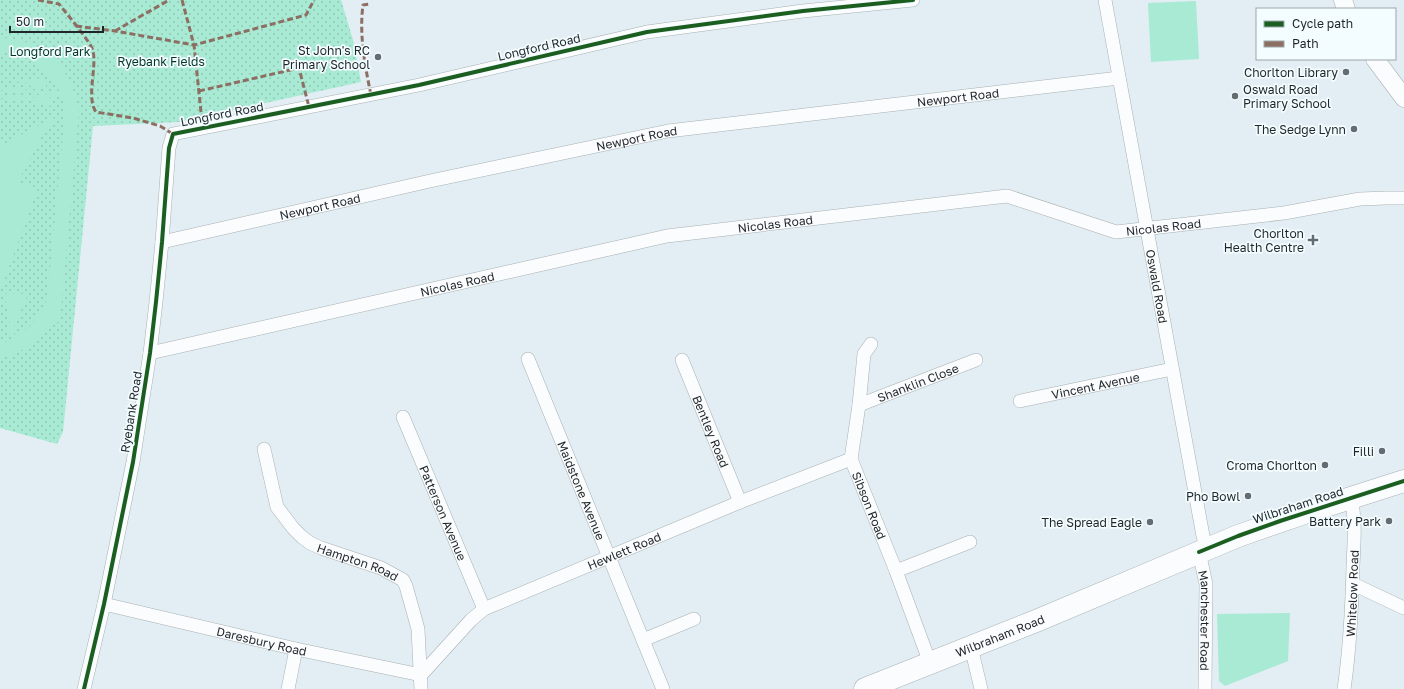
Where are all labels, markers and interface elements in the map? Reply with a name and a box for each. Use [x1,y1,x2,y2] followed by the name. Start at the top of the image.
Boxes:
[10,8,103,34] scale bar
[1256,8,1396,60] legend
[16,14,44,29] text: 50 m
[1292,16,1353,31] text: Cycle path
[496,30,582,64] street label: Longford Road
[1292,36,1319,51] text: Path
[282,43,370,72] place label: St John's RC Primary School
[9,44,91,59] park label: Longford Park
[373,52,383,62] marker: St John's RC Primary School
[117,54,205,69] park label: Ryebank Fields
[1244,65,1338,80] place label: Chorlton Library
[1341,67,1351,77] marker: Chorlton Library
[1243,82,1331,111] place label: Oswald Road Primary School
[916,85,1000,109] street label: Newport Road
[1230,91,1240,101] marker: Oswald Road Primary School
[179,99,265,129] street label: Longford Road
[595,122,678,153] street label: Newport Road
[1254,122,1346,137] place label: The Sedge Lynn
[1349,124,1359,134] marker: The Sedge Lynn
[278,190,362,223] street label: Newport Road
[737,211,814,235] street label: Nicolas Road
[1125,215,1202,238] street label: Nicolas Road
[1224,226,1304,255] place label: Chorlton Health Centre
[1307,234,1319,246] marker: Chorlton Health Centre
[1143,248,1171,325] street label: Oswald Road
[419,268,496,299] street label: Nicolas Road
[875,360,961,405] street label: Shanklin Close
[1050,369,1141,402] street label: Vincent Avenue
[117,370,145,454] street label: Ryebank Road
[690,393,733,470] street label: Bentley Road
[555,439,609,542] street label: Maidstone Avenue
[1353,444,1374,459] place label: Filli
[1377,446,1387,456] marker: Filli
[1226,458,1317,473] place label: Croma Chorlton
[1320,460,1330,470] marker: Croma Chorlton
[417,463,470,563] street label: Patterson Avenue
[849,469,890,541] street label: Sibson Road
[1251,483,1345,527] street label: Wilbraham Road
[1186,489,1240,504] place label: Pho Bowl
[1243,491,1253,501] marker: Pho Bowl
[1309,514,1381,529] place label: Battery Park
[1041,515,1142,530] place label: The Spread Eagle
[1384,516,1394,526] marker: Battery Park
[1145,517,1155,527] marker: The Spread Eagle
[585,528,663,573] street label: Hewlett Road
[315,540,401,584] street label: Hampton Road
[1342,550,1361,637] street label: Whitelow Road
[1196,569,1214,671] street label: Manchester Road
[953,611,1047,660] street label: Wilbraham Road
[215,623,308,659] street label: Daresbury Road

